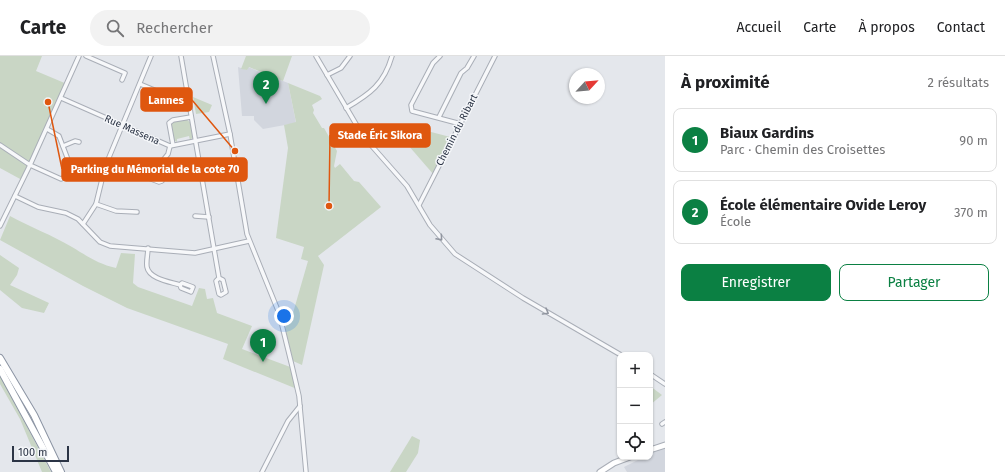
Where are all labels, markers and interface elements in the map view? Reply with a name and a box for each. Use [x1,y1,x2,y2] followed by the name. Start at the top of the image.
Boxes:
[90,10,370,46] search box
[20,16,66,39] text: Carte
[104,17,126,39] icon: search
[136,19,213,37] text: Rechercher
[736,19,781,36] text: Accueil
[803,19,836,36] text: Carte
[858,19,915,36] text: À propos
[937,19,985,36] text: Contact
[569,68,605,104] north arrow
[253,71,279,104] pin: 2
[681,72,770,93] text: À proximité
[928,75,989,90] text: 2 résultats
[141,88,192,111] callout: Lannes
[434,92,480,168] street label: Chemin du Ribart
[148,94,185,107] text: Lannes
[103,113,161,147] street label: Rue Massena
[330,124,430,147] callout: Stade Éric Sikora
[720,124,814,142] text: Biaux Gardins
[338,128,422,142] text: Stade Éric Sikora
[692,133,698,148] text: 1
[959,133,988,148] text: 90 m
[720,142,885,157] text: Parc · Chemin des Croisettes
[62,158,247,181] callout: Parking du Mémorial de la cote 70
[71,163,240,176] text: Parking du Mémorial de la cote 70
[720,196,926,214] text: École élémentaire Ovide Leroy
[692,205,698,220] text: 2
[954,205,988,220] text: 370 m
[720,214,751,229] text: École
[435,233,442,241] one-way arrow
[681,264,831,301] button: Enregistrer
[839,264,989,301] button: Partager
[274,306,294,326] your location
[542,307,549,314] one-way arrow
[250,329,276,362] pin: 1
[617,352,653,460] map controls
[617,352,653,388] button: +
[617,388,653,424] button: −
[617,424,653,460] button: locate
[12,444,69,463] scale bar
[18,446,47,459] text: 100 m

